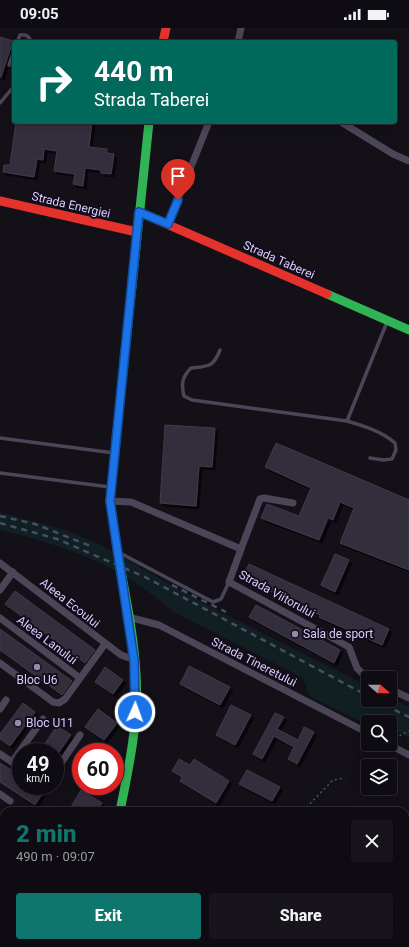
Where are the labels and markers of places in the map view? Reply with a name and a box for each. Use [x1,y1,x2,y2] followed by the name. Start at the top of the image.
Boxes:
[161,159,195,200] pin
[303,627,373,641] place label: Sala de sport
[290,629,300,639] marker: Sala de sport
[32,662,42,672] marker: Bloc U6
[16,673,58,687] place label: Bloc U6
[26,716,74,730] place label: Bloc U11
[13,718,23,728] marker: Bloc U11

